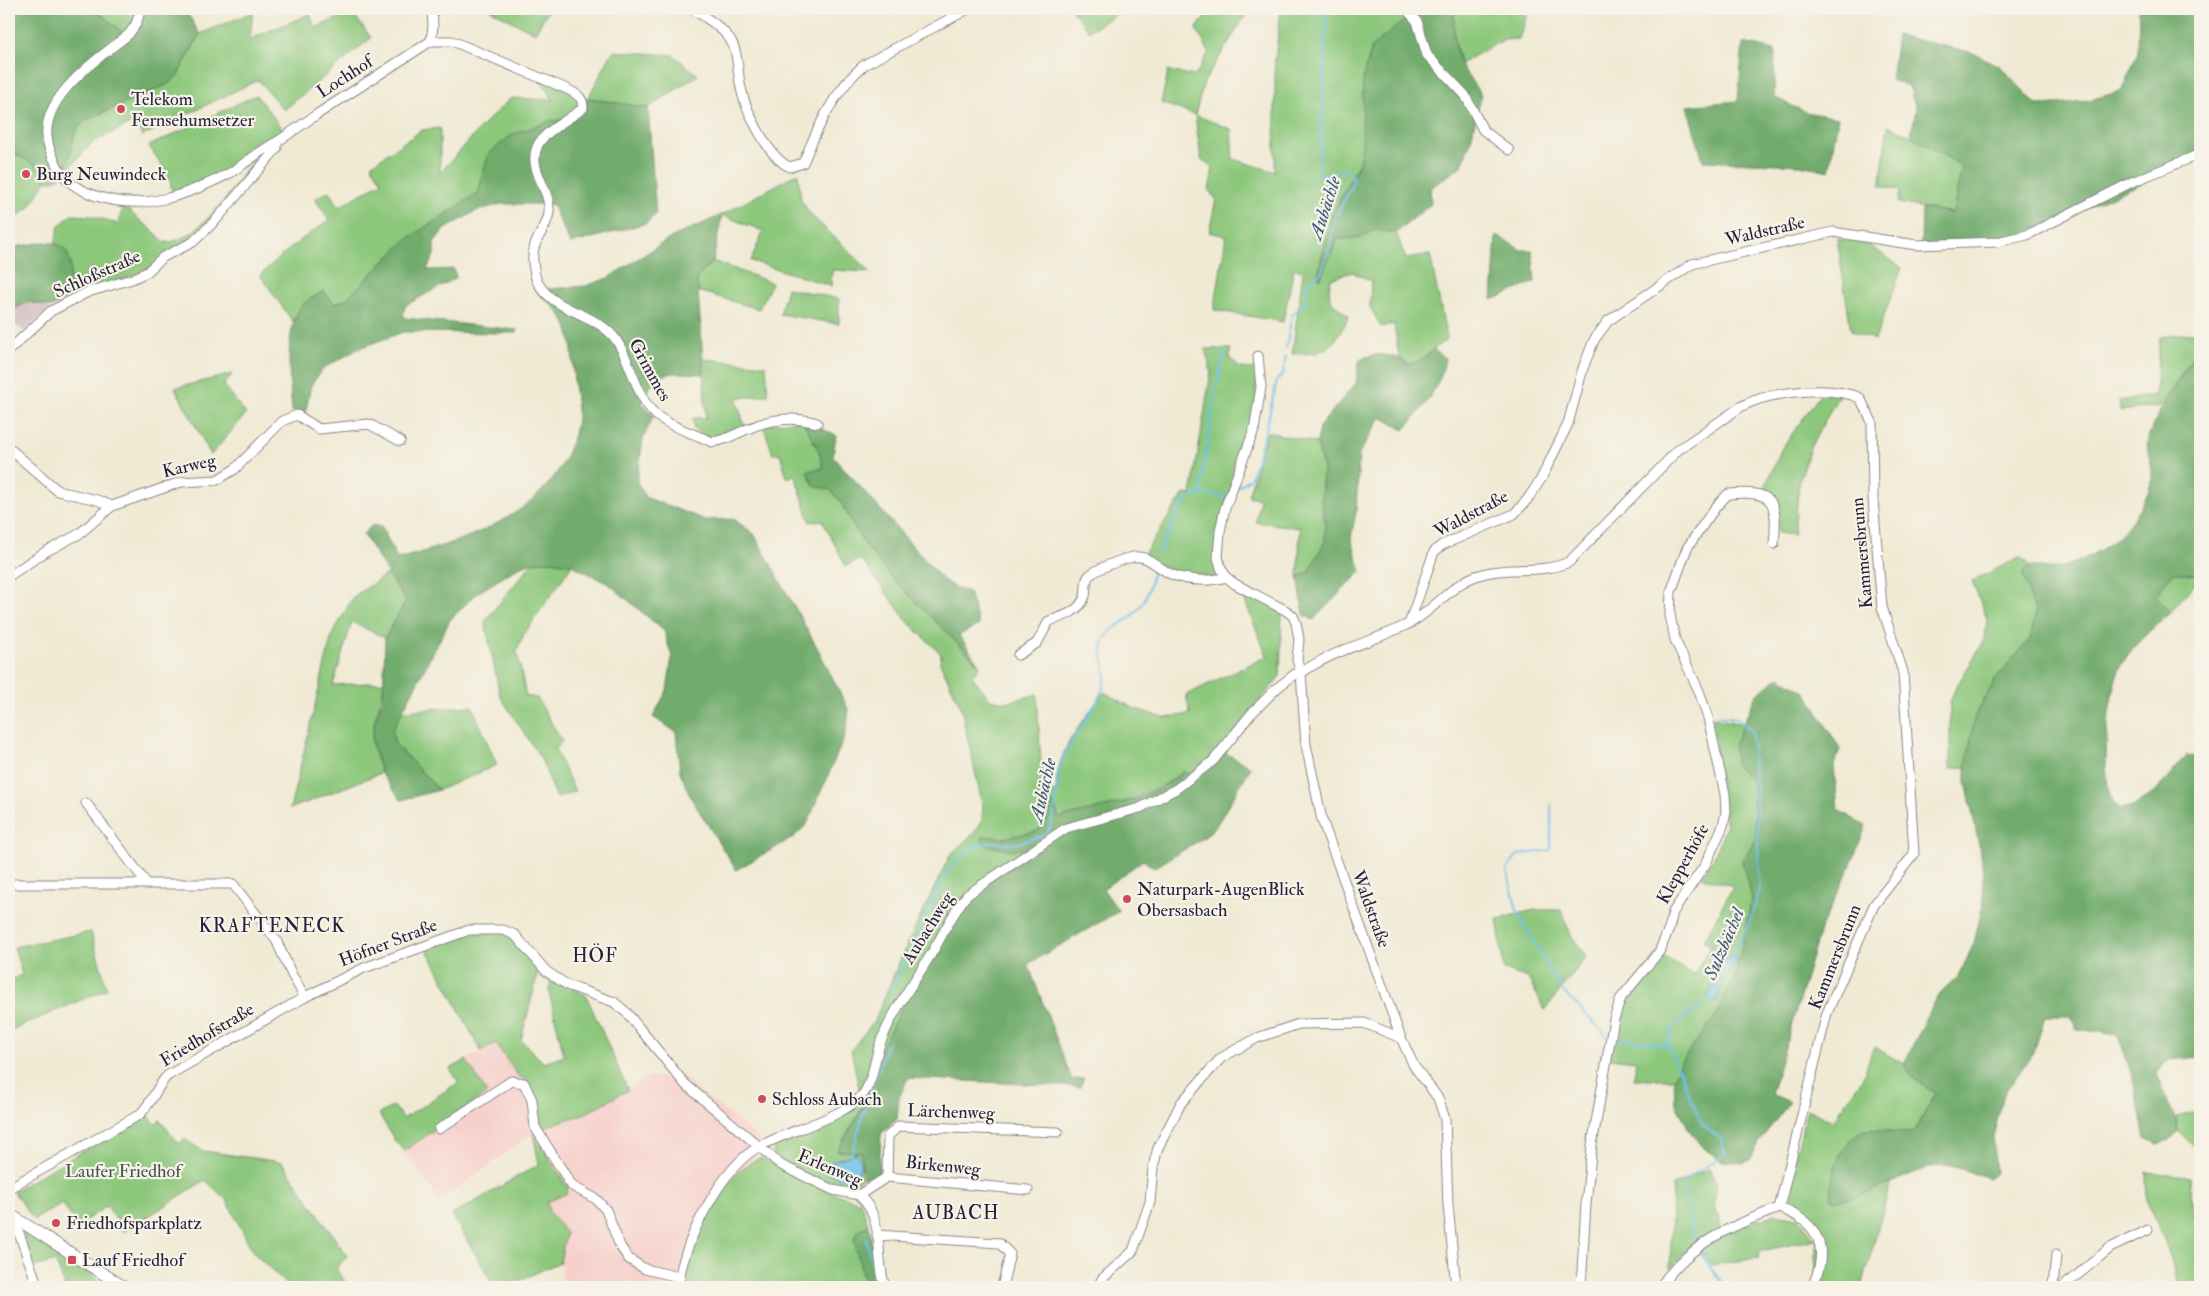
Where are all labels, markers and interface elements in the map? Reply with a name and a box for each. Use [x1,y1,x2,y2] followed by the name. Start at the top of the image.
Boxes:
[313,49,380,104] street label: Lochhof
[131,88,254,132] place label: Telekom Fernsehumsetzer
[115,103,127,115] marker: Telekom Fernsehumsetzer
[36,163,167,186] place label: Burg Neuwindeck
[20,168,32,180] marker: Burg Neuwindeck
[1303,173,1347,245] water label: Aubächle
[1722,211,1807,252] street label: Waldstraße
[50,244,145,303] street label: Schloßstraße
[623,335,677,405] street label: Grimmes
[160,448,219,483] street label: Karweg
[1429,485,1513,544] street label: Waldstraße
[1846,496,1878,610] street label: Kammersbrunn
[1024,755,1062,827] water label: Aubächle
[1652,819,1715,908] street label: Klepperhöfe
[1346,866,1396,951] street label: Waldstraße
[1137,878,1305,922] place label: Naturpark-AugenBlick Obersasbach
[896,887,960,969] street label: Aubachweg
[1121,893,1133,905] marker: Naturpark-AugenBlick Obersasbach
[1803,901,1867,1013] street label: Kammersbrunn
[1698,903,1750,984] water label: Sulzbächel
[199,914,345,938] district label: KRAFTENECK
[336,914,441,972] street label: Höfner Straße
[572,943,618,968] district label: HÖF
[156,998,259,1072] street label: Friedhofstraße
[772,1088,882,1111] place label: Schloss Aubach
[756,1093,768,1105] marker: Schloss Aubach
[907,1099,996,1125] street label: Lärchenweg
[794,1144,867,1192] street label: Erlenweg
[904,1151,983,1181] street label: Birkenweg
[65,1160,184,1183] park label: Laufer Friedhof
[911,1201,1000,1225] district label: AUBACH
[66,1212,202,1235] place label: Friedhofsparkplatz
[50,1217,62,1229] marker: Friedhofsparkplatz
[82,1249,187,1272] place label: Lauf Friedhof
[66,1254,78,1266] marker: Lauf Friedhof

